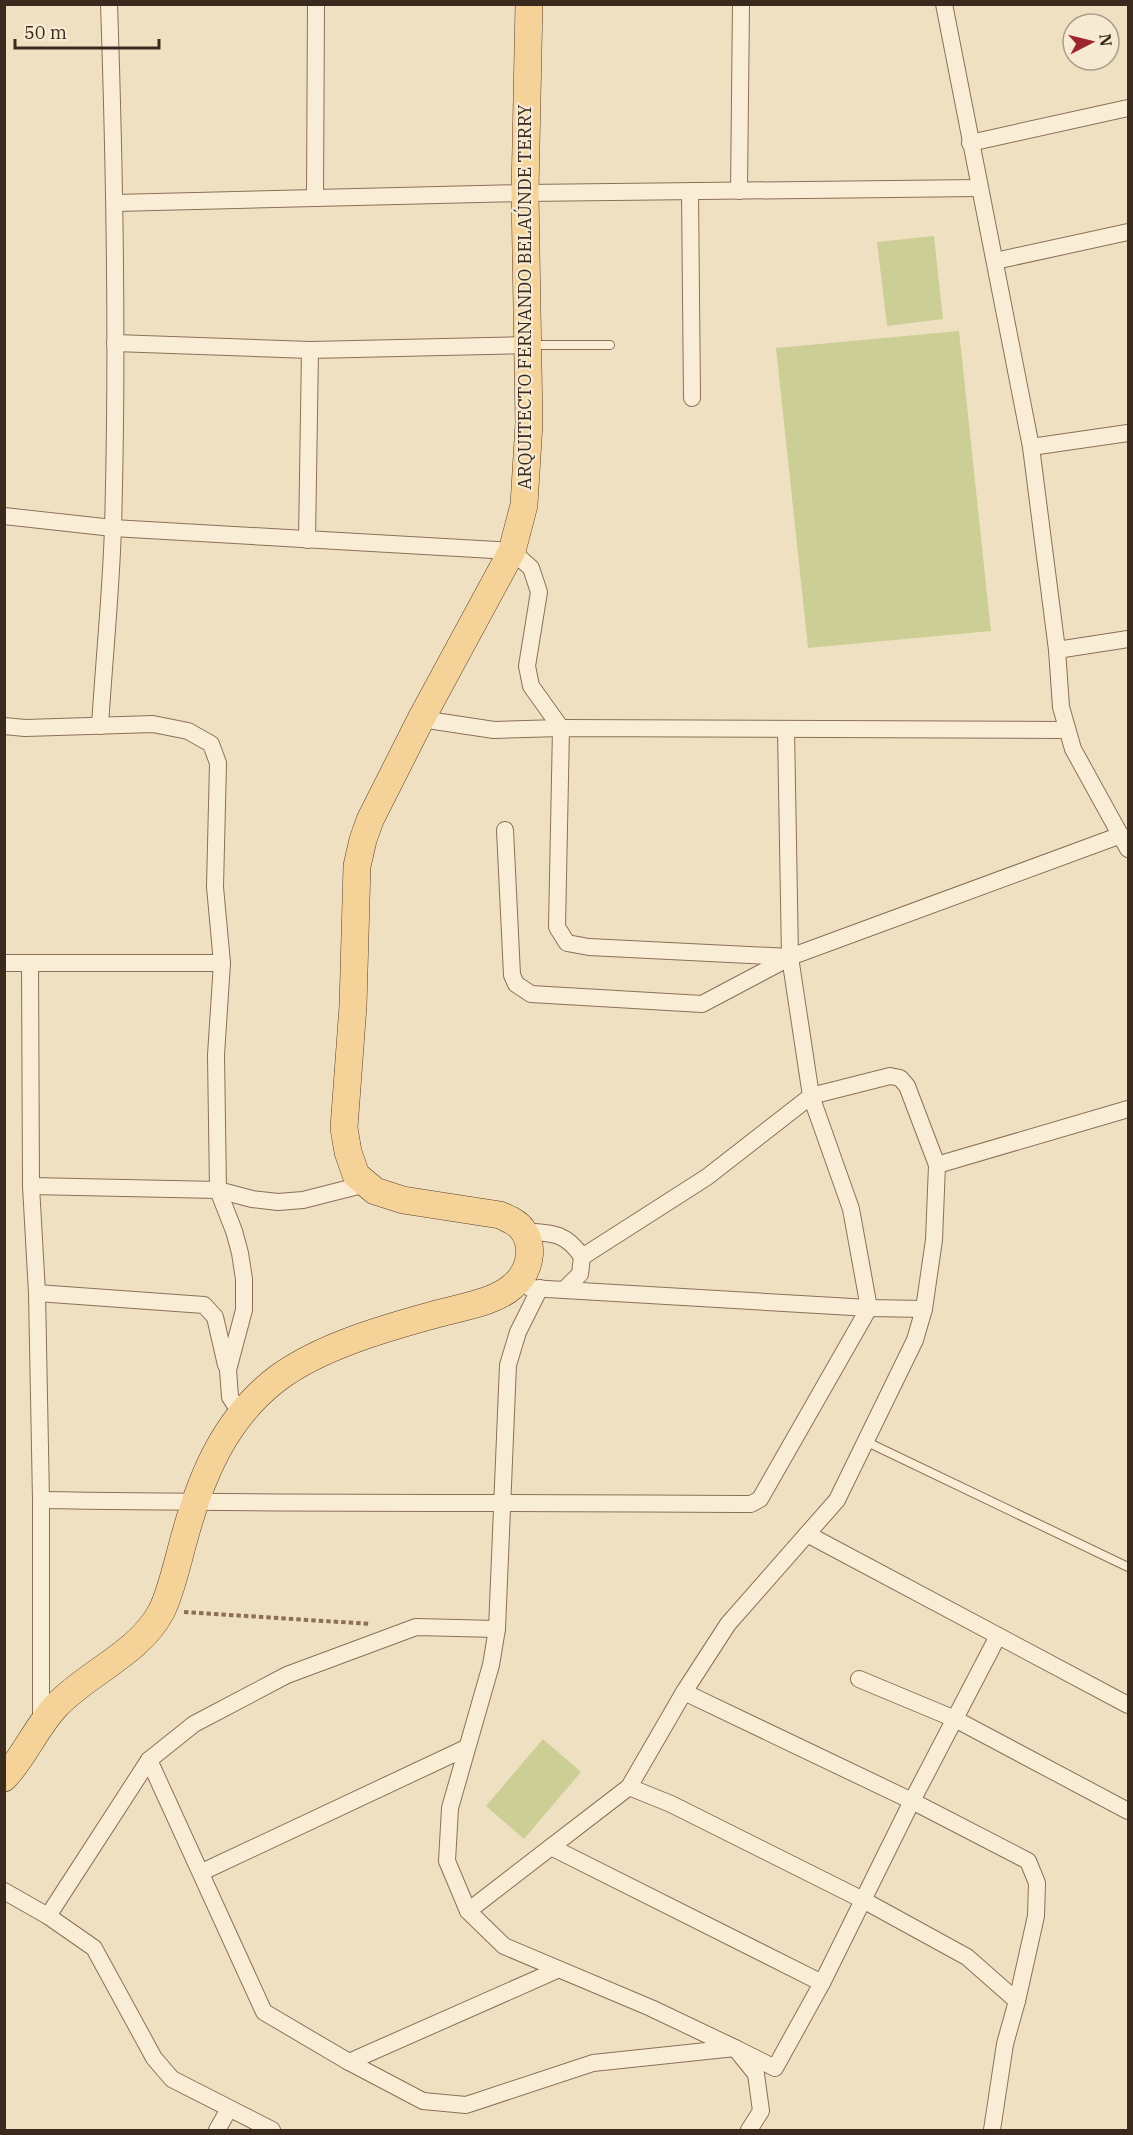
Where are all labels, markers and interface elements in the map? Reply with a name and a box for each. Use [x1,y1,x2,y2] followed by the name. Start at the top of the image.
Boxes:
[15,12,159,50] scale bar
[1061,12,1121,72] north arrow
[24,21,67,44] text: 50 m
[1095,33,1117,48] text: N
[513,104,536,490] street label: ARQUITECTO FERNANDO BELAÚNDE TERRY

